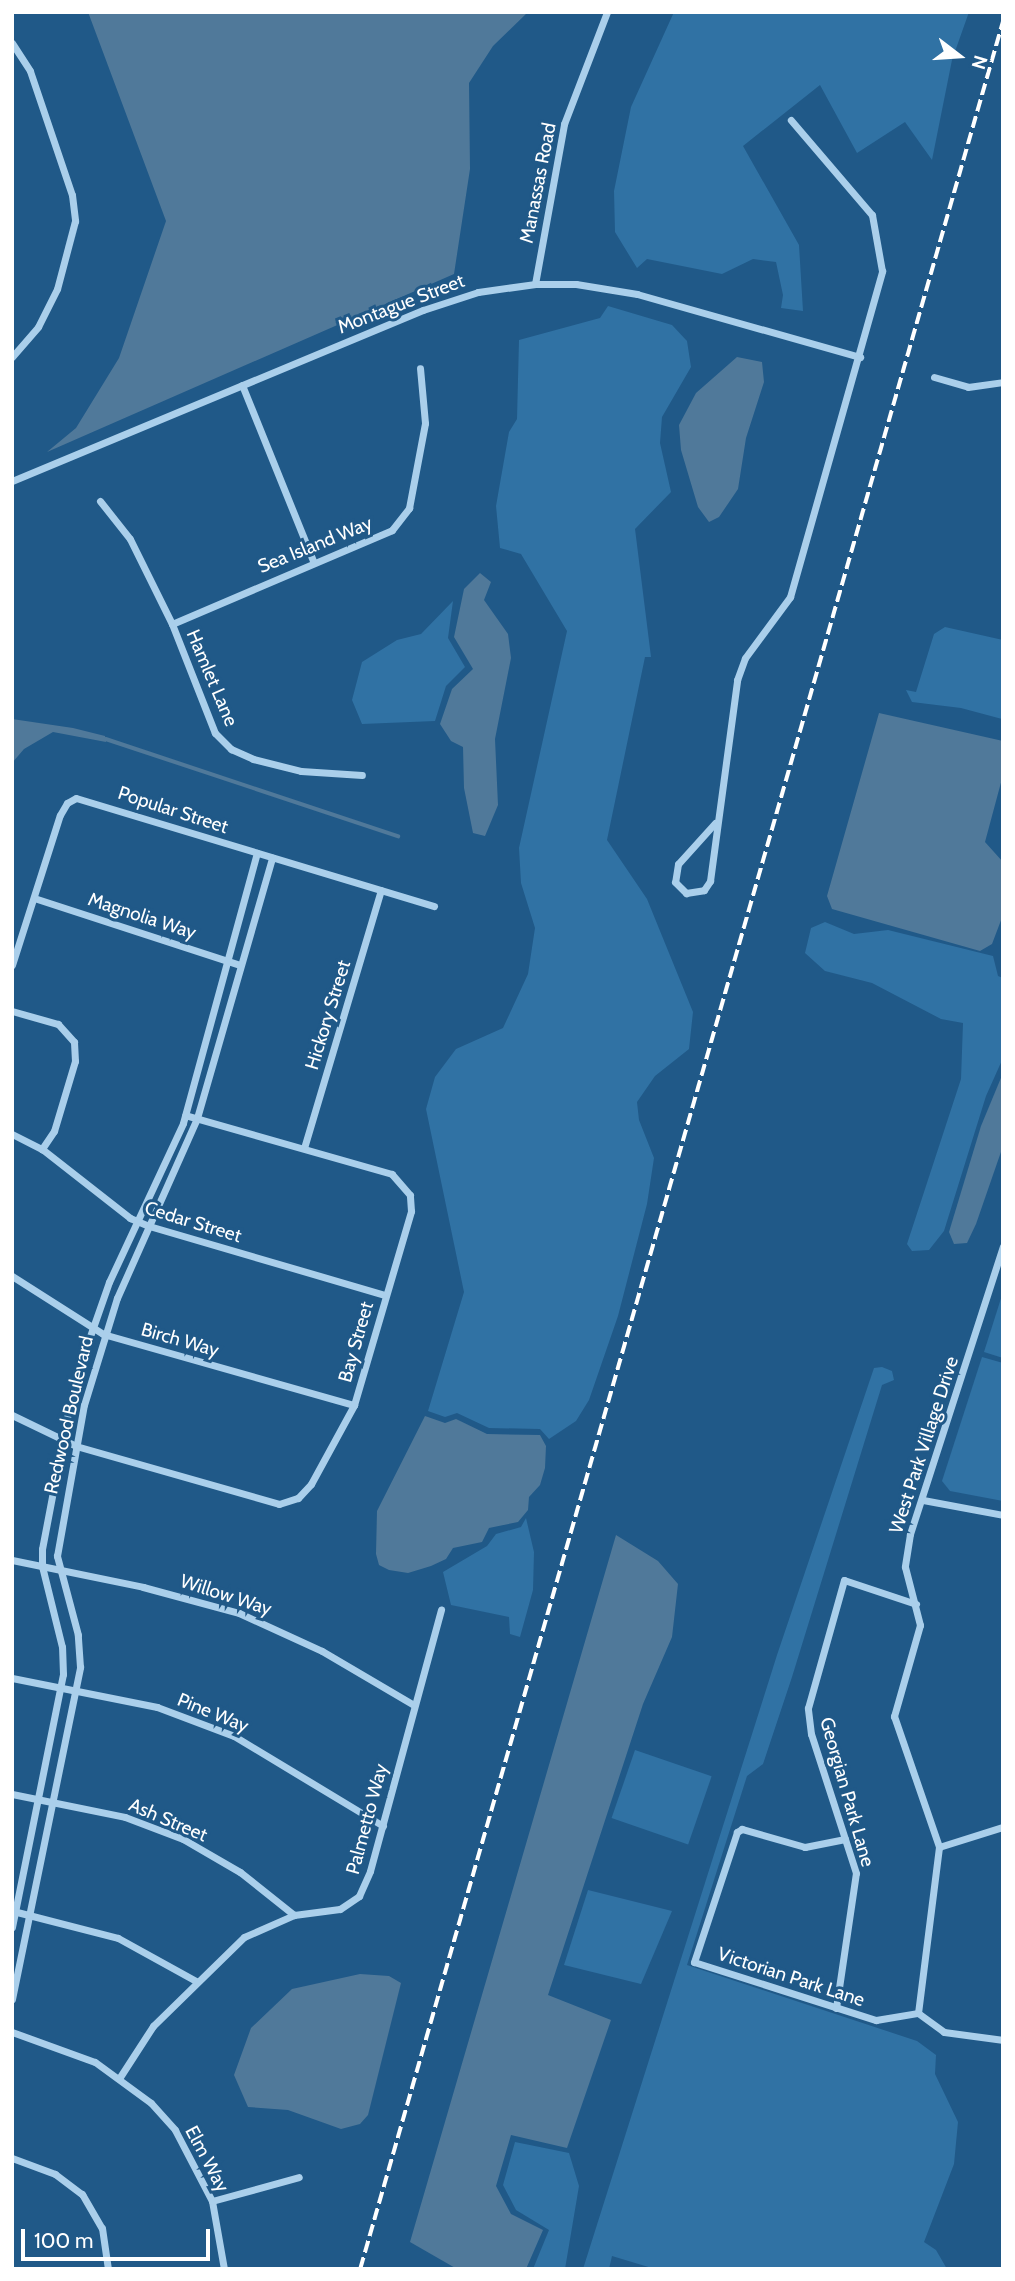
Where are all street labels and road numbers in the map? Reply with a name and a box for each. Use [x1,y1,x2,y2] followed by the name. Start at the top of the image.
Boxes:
[515,121,561,245] street label: Manassas Road
[334,269,468,339] street label: Montague Street
[254,512,376,578] street label: Sea Island Way
[181,626,243,730] street label: Hamlet Lane
[115,781,231,839] street label: Popular Street
[85,888,199,944] street label: Magnolia Way
[301,958,355,1072] street label: Hickory Street
[142,1196,244,1248] street label: Cedar Street
[334,1299,378,1385] street label: Bay Street
[139,1318,221,1362] street label: Birch Way
[40,1334,98,1496] street label: Redwood Boulevard
[885,1354,963,1536] street label: West Park Village Drive
[177,1570,275,1620] street label: Willow Way
[174,1688,252,1738] street label: Pine Way
[815,1715,879,1869] street label: Georgian Park Lane
[341,1761,393,1877] street label: Palmetto Way
[125,1793,211,1847] street label: Ash Street
[715,1942,867,2012] street label: Victorian Park Lane
[180,2122,234,2196] street label: Elm Way

